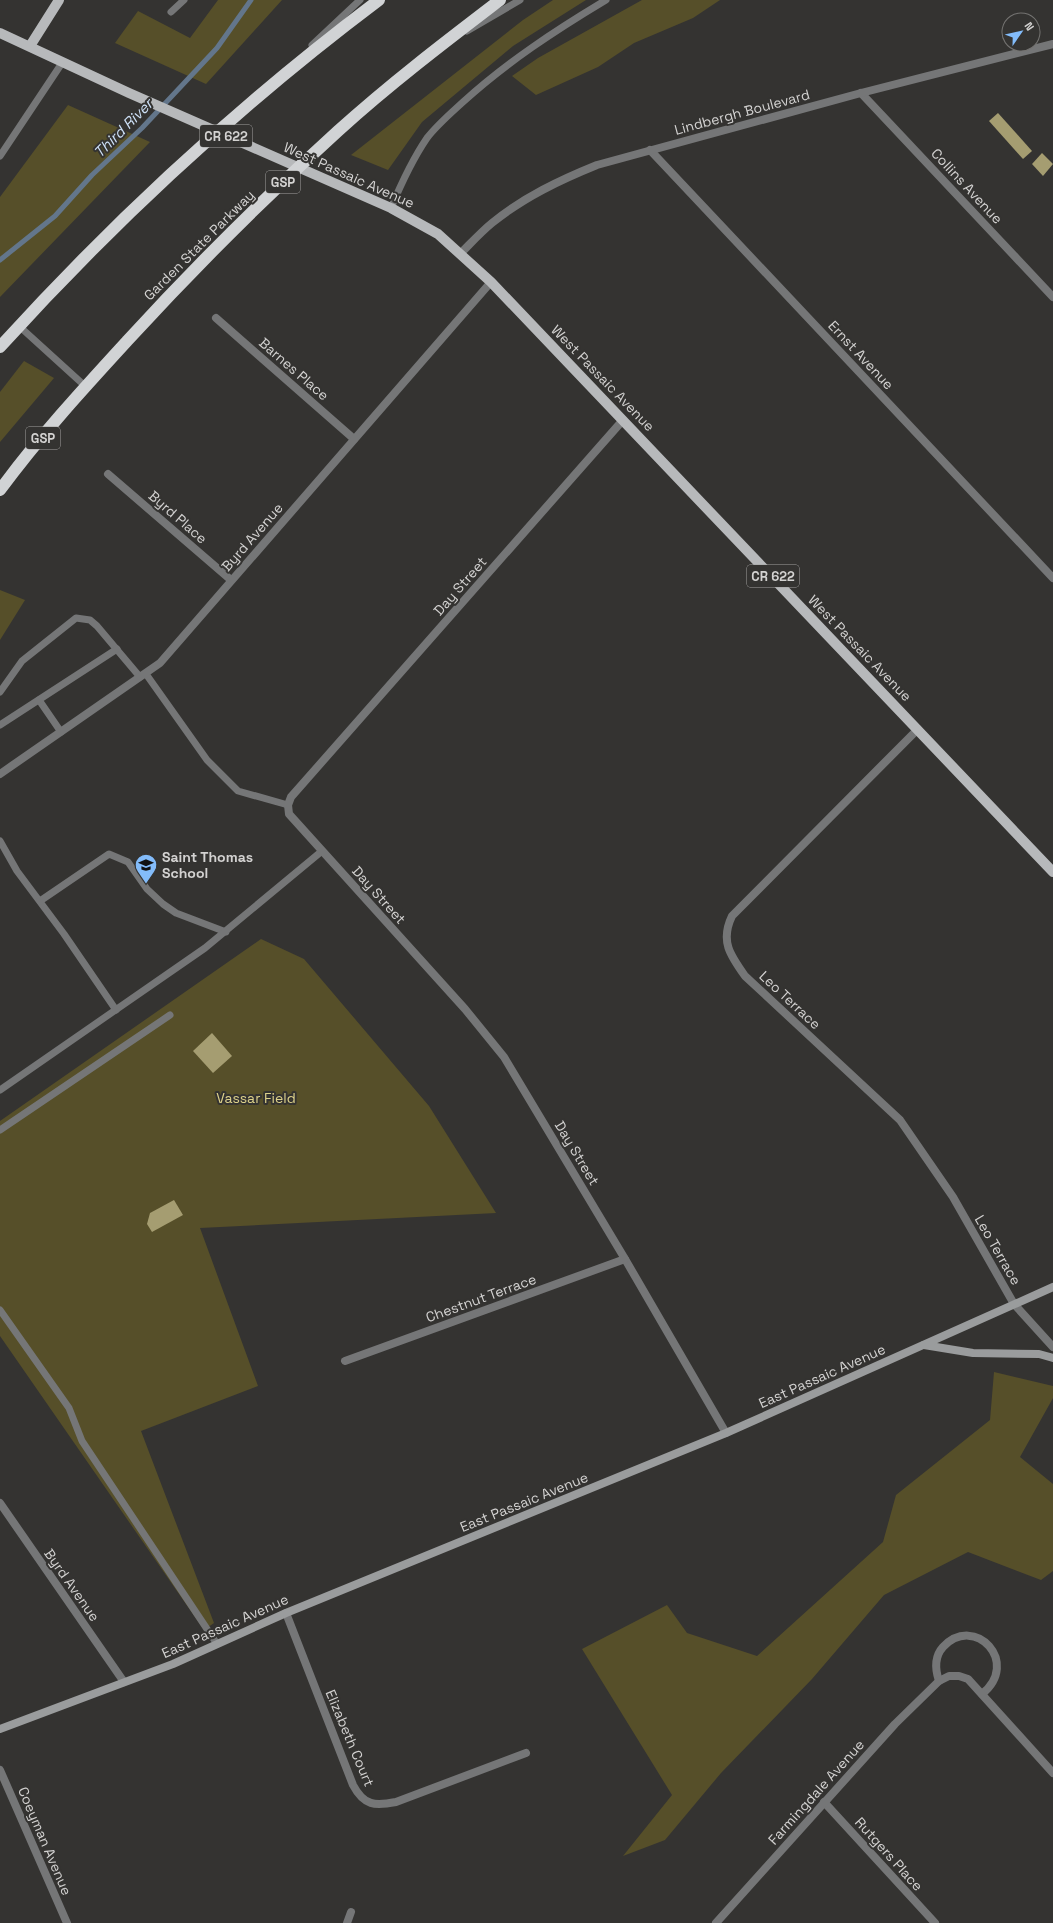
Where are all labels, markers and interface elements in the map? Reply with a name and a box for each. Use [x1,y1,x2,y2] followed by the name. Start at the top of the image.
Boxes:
[1001,12,1041,52] north arrow
[1021,19,1037,33] text: N
[672,85,812,139] street label: Lindbergh Boulevard
[89,93,158,162] water label: Third River
[200,125,252,147] road number: CR 622
[281,138,417,212] street label: West Passaic Avenue
[927,144,1007,228] street label: Collins Avenue
[266,171,300,193] road number: GSP
[140,186,258,304] street label: Garden State Parkway
[824,317,898,393] street label: Ernst Avenue
[547,321,659,435] street label: West Passaic Avenue
[255,334,333,404] street label: Barnes Place
[26,427,60,449] road number: GSP
[145,487,211,547] street label: Byrd Place
[217,499,287,575] street label: Byrd Avenue
[430,553,490,619] street label: Day Street
[747,565,799,587] road number: CR 622
[804,591,916,705] street label: West Passaic Avenue
[162,848,253,882] place label: Saint Thomas School
[133,852,159,885] school or university icon: Saint Thomas School
[348,862,410,928] street label: Day Street
[755,967,825,1033] street label: Leo Terrace
[216,1089,296,1107] park label: Vassar Field
[551,1117,603,1189] street label: Day Street
[971,1212,1025,1288] street label: Leo Terrace
[423,1270,539,1326] street label: Chestnut Terrace
[756,1340,888,1412] street label: East Passaic Avenue
[457,1468,591,1536] street label: East Passaic Avenue
[40,1545,104,1625] street label: Byrd Avenue
[159,1590,291,1662] street label: East Passaic Avenue
[321,1687,379,1789] street label: Elizabeth Court
[764,1736,868,1848] street label: Farmingdale Avenue
[14,1784,76,1898] street label: Coeyman Avenue
[851,1813,927,1895] street label: Rutgers Place

